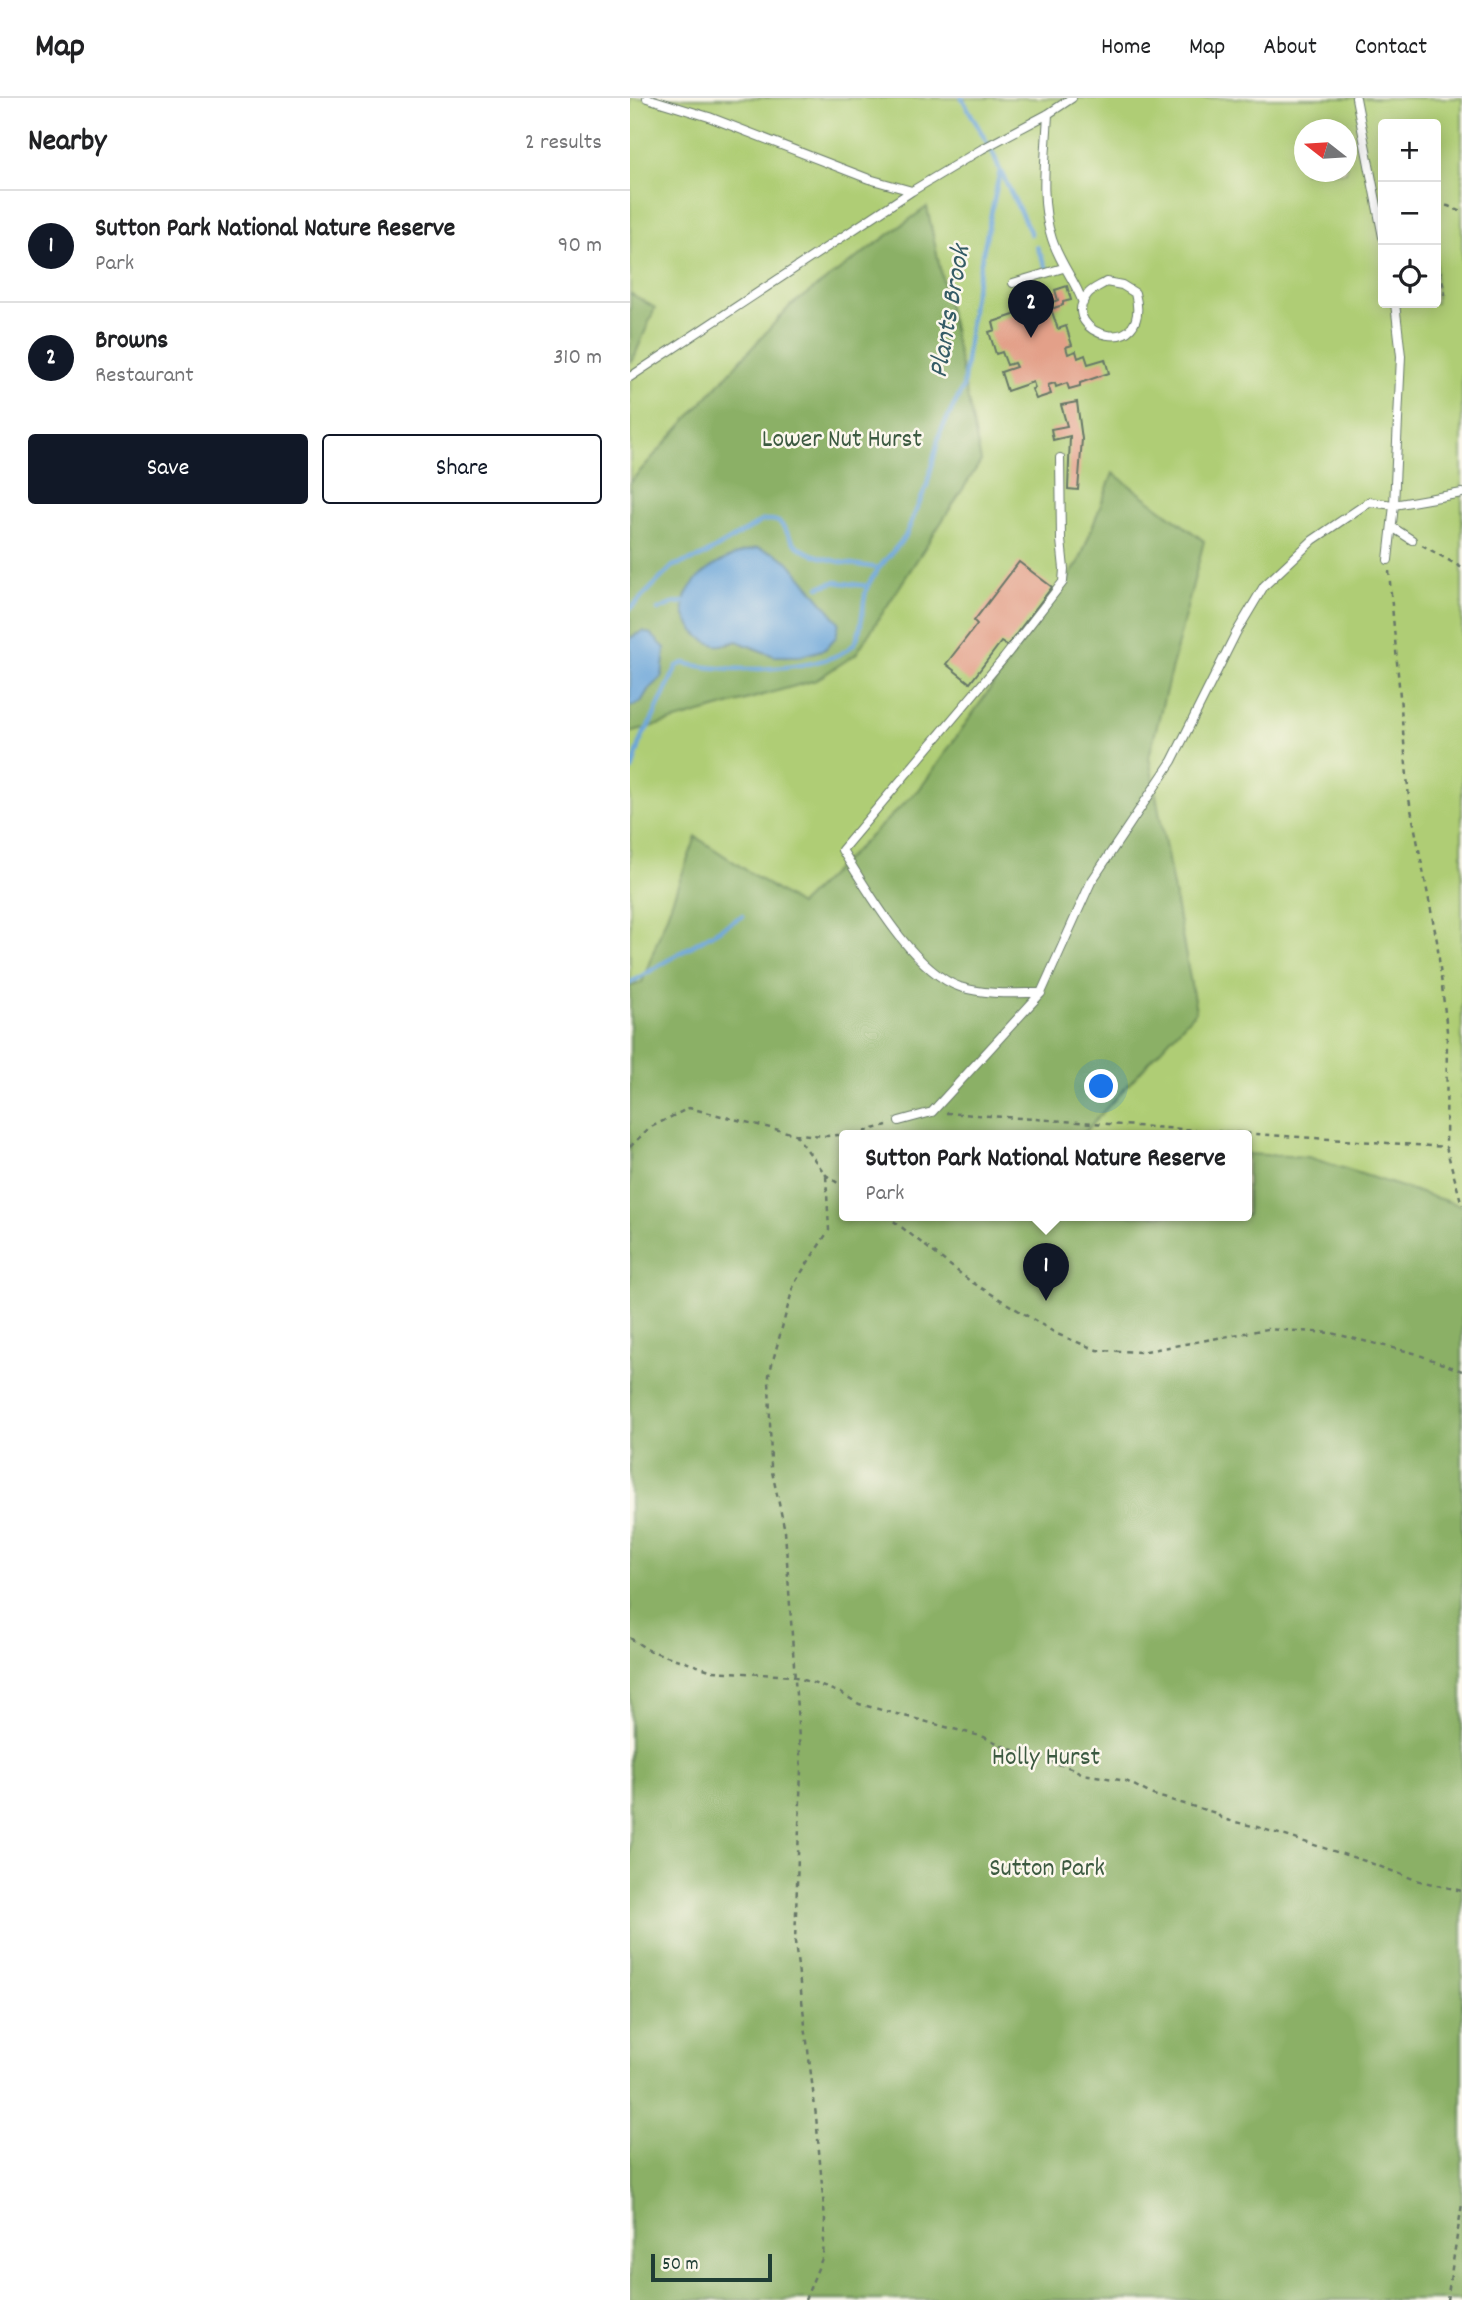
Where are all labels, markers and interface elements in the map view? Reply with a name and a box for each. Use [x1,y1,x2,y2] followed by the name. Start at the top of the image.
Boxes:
[35,25,85,72] text: Map
[1101,31,1151,65] text: Home
[1189,31,1225,65] text: Map
[1263,31,1317,65] text: About
[1355,31,1427,65] text: Contact
[1294,119,1357,182] north arrow
[1378,119,1441,308] map controls
[1378,119,1441,182] button: +
[28,122,106,165] text: Nearby
[525,127,602,160] text: 2 results
[1378,182,1441,245] button: −
[95,211,455,248] text: Sutton Park National Nature Reserve
[48,230,54,263] text: 1
[558,230,602,263] text: 90 m
[921,240,984,381] water label: Plants Brook
[1378,245,1441,308] button: locate
[95,248,134,281] text: Park
[1008,280,1054,338] pin: 2
[95,323,168,360] text: Browns
[46,342,56,375] text: 2
[553,342,602,375] text: 310 m
[95,360,194,393] text: Restaurant
[762,422,923,459] park label: Lower Nut Hurst
[28,434,308,504] button: Save
[322,434,602,504] button: Share
[1084,1069,1118,1103] your location
[839,1130,1252,1221] popup
[865,1141,1226,1178] text: Sutton Park National Nature Reserve
[865,1178,905,1211] text: Park
[1023,1243,1069,1301] pin: 1
[992,1740,1101,1777] park label: Holly Hurst
[989,1851,1105,1888] park label: Sutton Park
[651,2251,772,2283] scale bar
[662,2252,699,2279] text: 50 m

